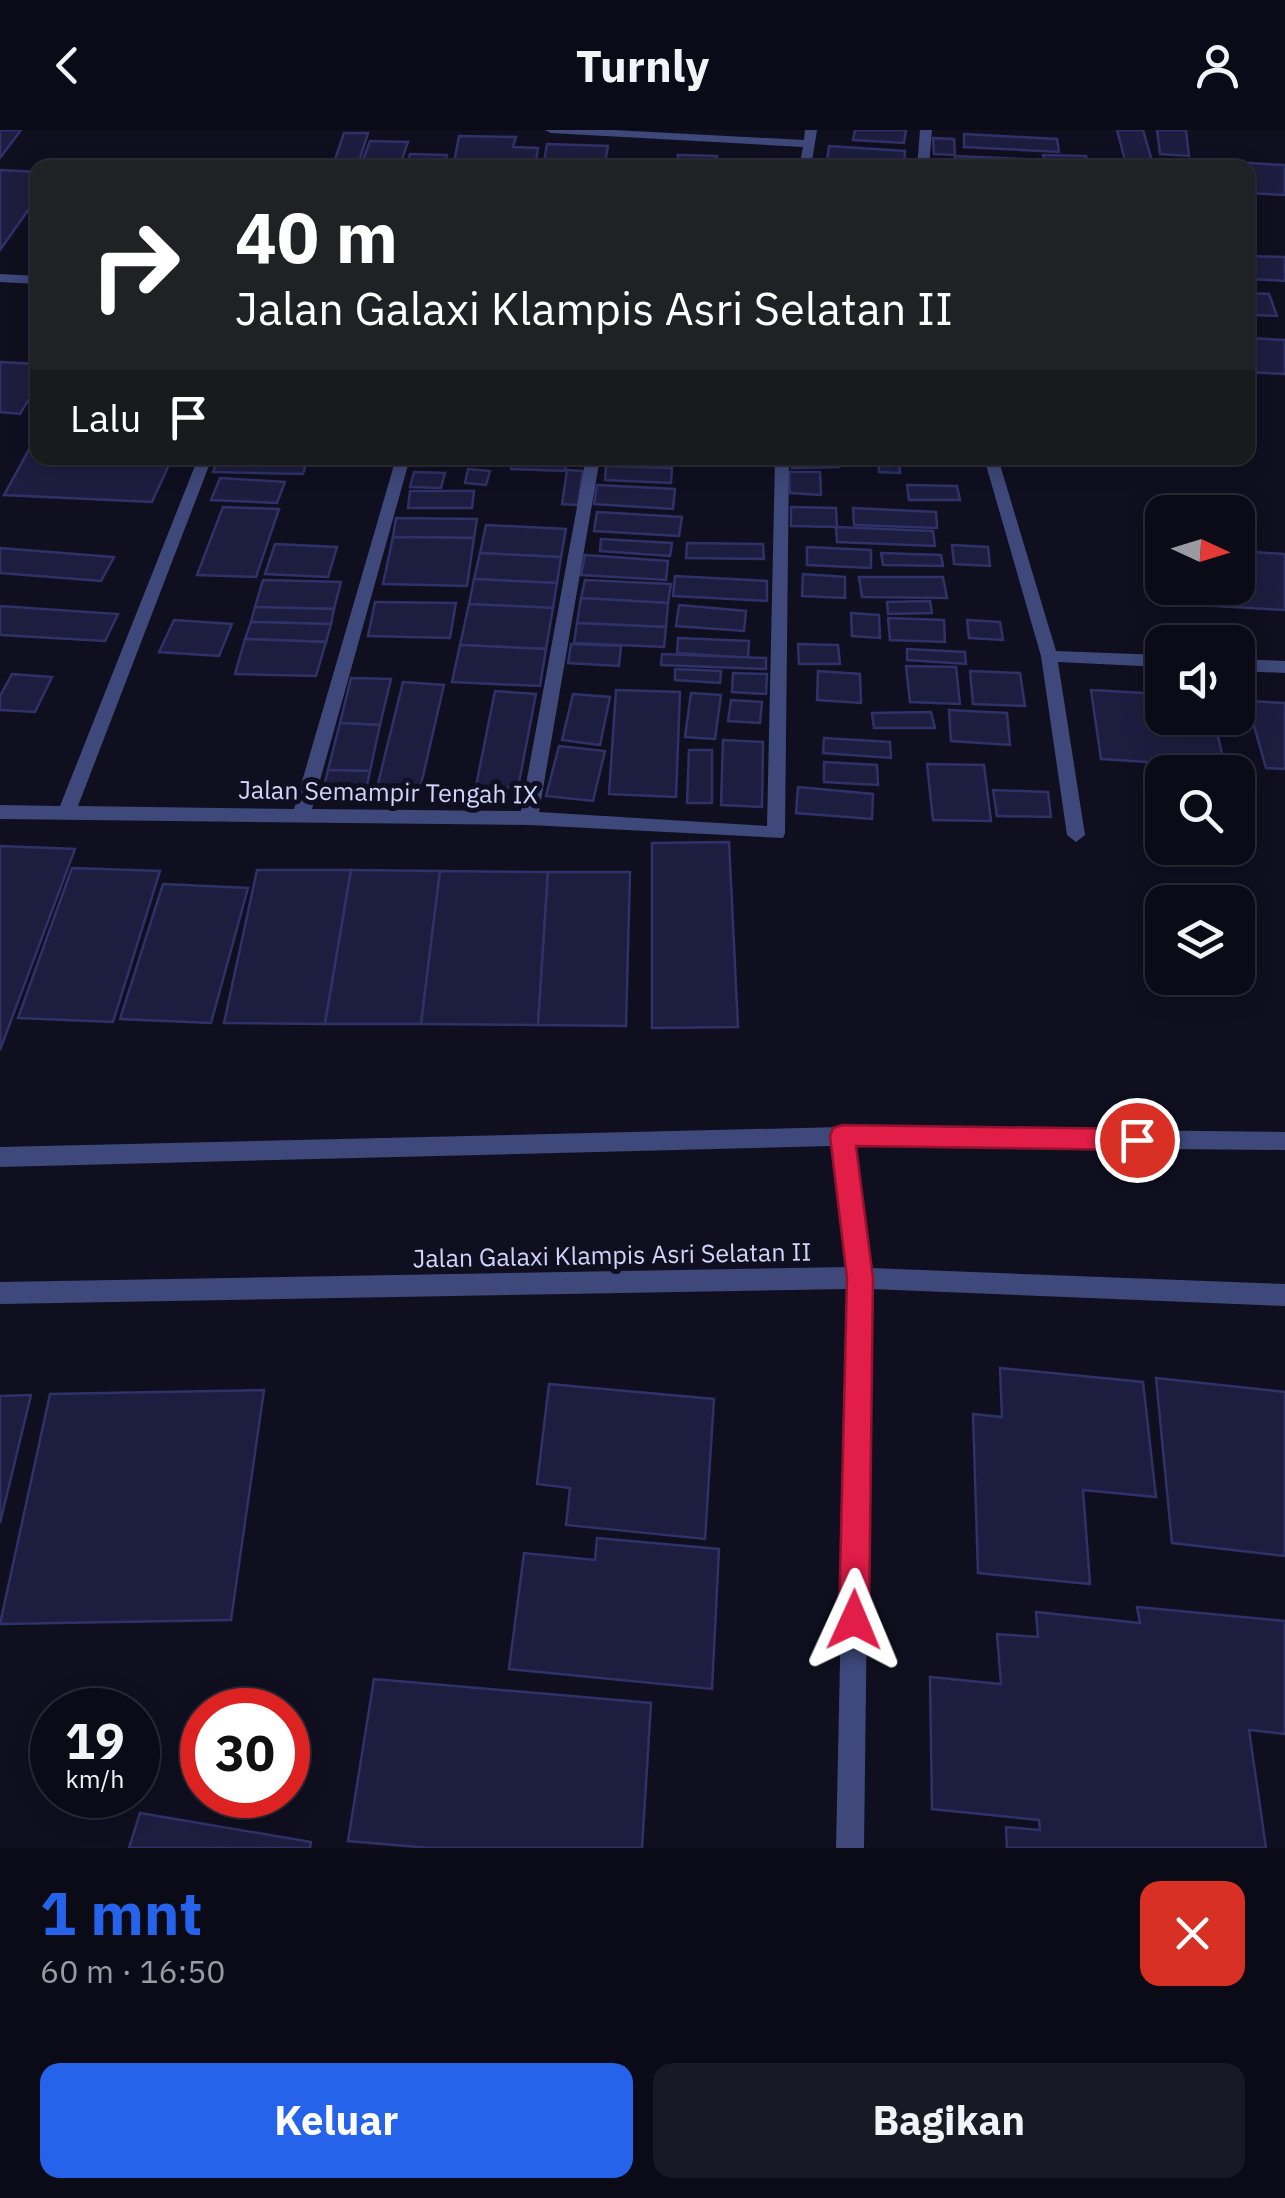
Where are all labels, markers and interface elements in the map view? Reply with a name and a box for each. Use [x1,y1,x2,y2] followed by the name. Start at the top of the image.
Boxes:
[576,36,709,94] text: Turnly
[40,38,95,93] icon: back
[1190,38,1245,93] icon: person
[235,191,398,282] text: 40 m
[70,200,200,330] icon: right
[235,279,953,337] text: Jalan Galaxi Klampis Asri Selatan II
[161,390,216,445] icon: arrive
[70,393,141,442] text: Lalu
[1145,495,1255,605] north arrow
[1145,495,1255,995] map controls
[1145,625,1255,735] button: sound
[1145,755,1255,865] button: search
[238,772,538,811] street label: Jalan Semampir Tengah IX
[1145,885,1255,995] button: layers
[1095,1098,1180,1183] pin
[1110,1113,1165,1168] icon: arrive
[412,1235,812,1274] street label: Jalan Galaxi Klampis Asri Selatan II
[802,1568,906,1672] position arrow
[180,1688,310,1818] speed limit sign: 30
[65,1708,125,1773] text: 19
[66,1762,124,1795] text: km/h
[40,1873,203,1952] text: 1 mnt
[1140,1881,1245,1986] button: close
[40,1950,226,1992] text: 60 m · 16:50
[40,2063,633,2178] button: Keluar
[653,2063,1245,2178] button: Bagikan

